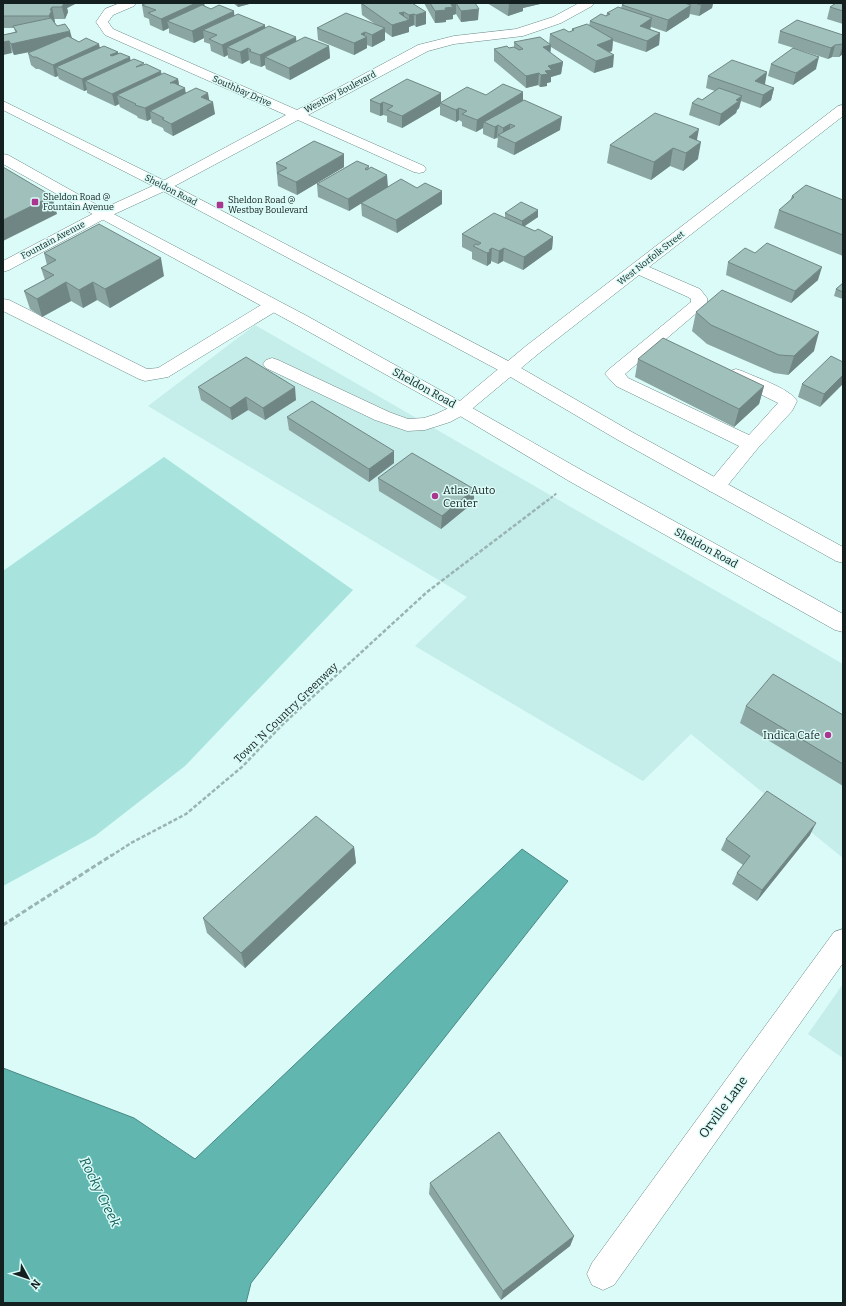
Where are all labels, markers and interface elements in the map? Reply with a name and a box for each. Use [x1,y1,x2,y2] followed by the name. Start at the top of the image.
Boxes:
[302,69,378,115] street label: Westbay Boulevard
[211,74,273,108] street label: Southbay Drive
[143,172,200,208] street label: Sheldon Road
[43,192,114,212] place label: Sheldon Road @ Fountain Avenue
[228,195,308,215] place label: Sheldon Road @ Westbay Boulevard
[30,197,40,207] marker: Sheldon Road @ Fountain Avenue
[215,200,225,210] marker: Sheldon Road @ Westbay Boulevard
[19,219,87,261] street label: Fountain Avenue
[616,228,687,287] street label: West Norfolk Street
[390,365,458,411] street label: Sheldon Road
[443,484,495,510] place label: Atlas Auto Center
[430,491,440,501] marker: Atlas Auto Center
[672,525,740,571] street label: Sheldon Road
[232,660,341,766] street label: Town 'N Country Greenway
[763,729,820,742] place label: Indica Cafe
[823,730,833,740] marker: Indica Cafe
[696,1073,750,1141] street label: Orville Lane
[76,1154,124,1230] water label: Rocky Creek
[8,1258,48,1298] north arrow
[27,1277,43,1292] text: N

